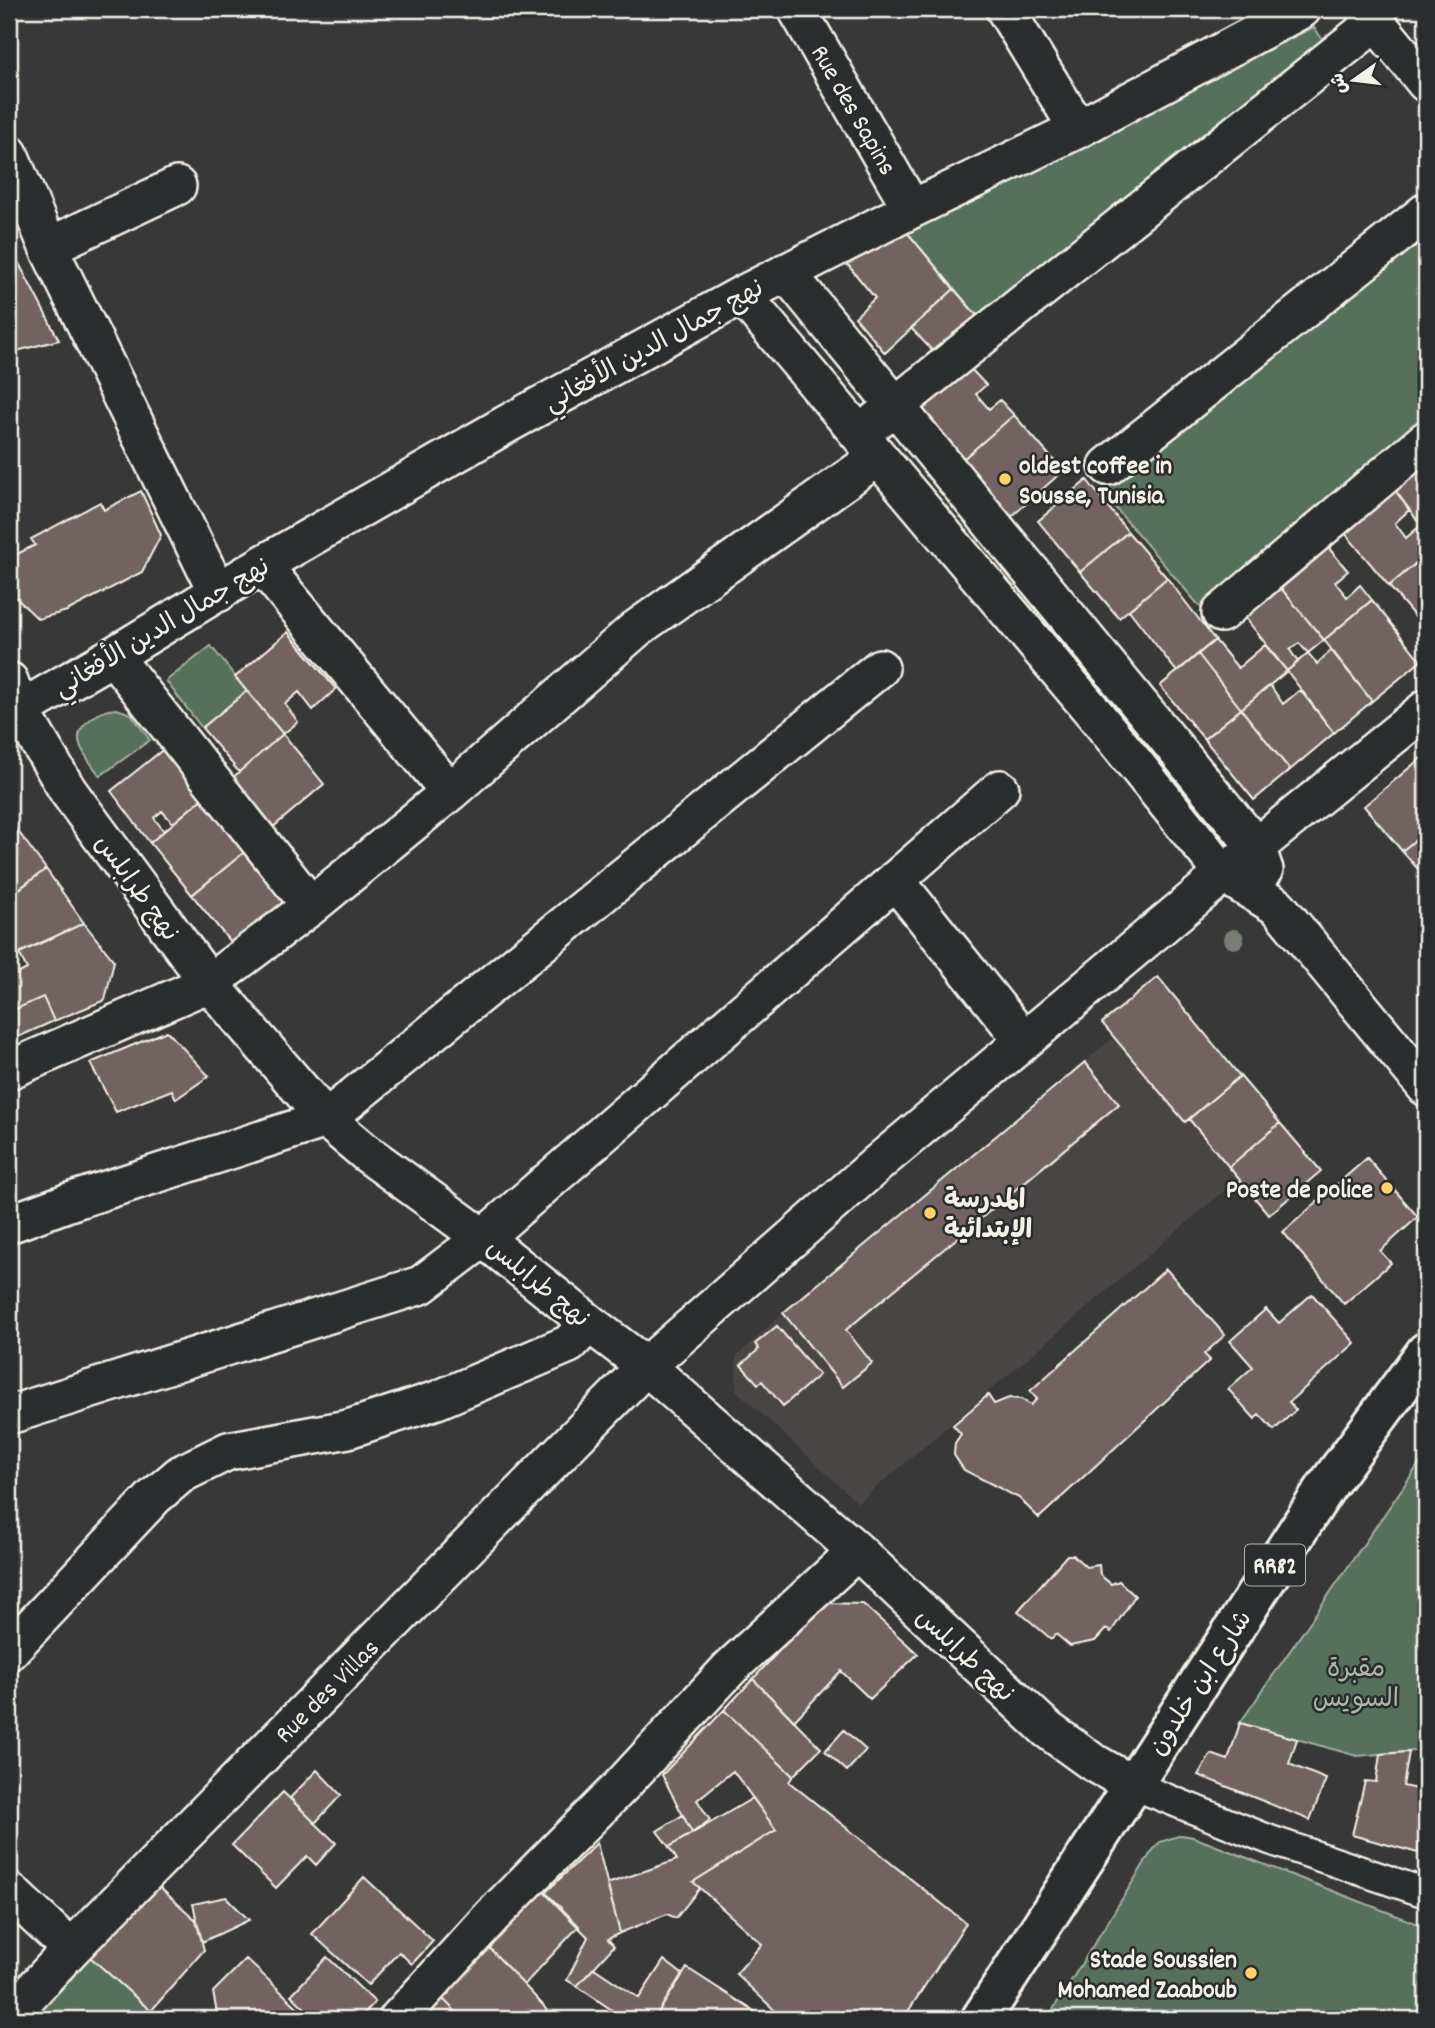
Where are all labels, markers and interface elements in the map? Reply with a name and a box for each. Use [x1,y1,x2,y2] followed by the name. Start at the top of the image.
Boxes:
[800,39,904,183] street label: Rue des Sapins
[1320,46,1390,116] north arrow
[1325,70,1357,97] text: ش
[536,269,772,424] street label: نهج جمال الدين الأفغاني
[1019,449,1172,516] place label: oldest coffee in Sousse, Tunisia
[997,471,1013,487] marker: oldest coffee in Sousse, Tunisia
[46,547,278,709] street label: نهج جمال الدين الأفغاني
[84,828,187,950] street label: نهج طرابلس
[1226,1173,1373,1210] place label: Poste de police
[1379,1180,1395,1196] marker: Poste de police
[944,1183,1032,1250] place label: المدرسة الإبتدائية
[922,1205,938,1221] marker: المدرسة الإبتدائية
[477,1231,597,1338] street label: نهج طرابلس
[1245,1545,1305,1586] road number: RR82
[906,1601,1022,1712] street label: نهج طرابلس
[1141,1604,1263,1764] street label: شارع ابن خلدون
[268,1632,389,1753] street label: Rue des Villas
[1313,1652,1399,1719] park label: مقبرة السويس
[1057,1943,1237,2010] place label: Stade Soussien Mohamed Zaaboub
[1243,1965,1259,1981] marker: Stade Soussien Mohamed Zaaboub

